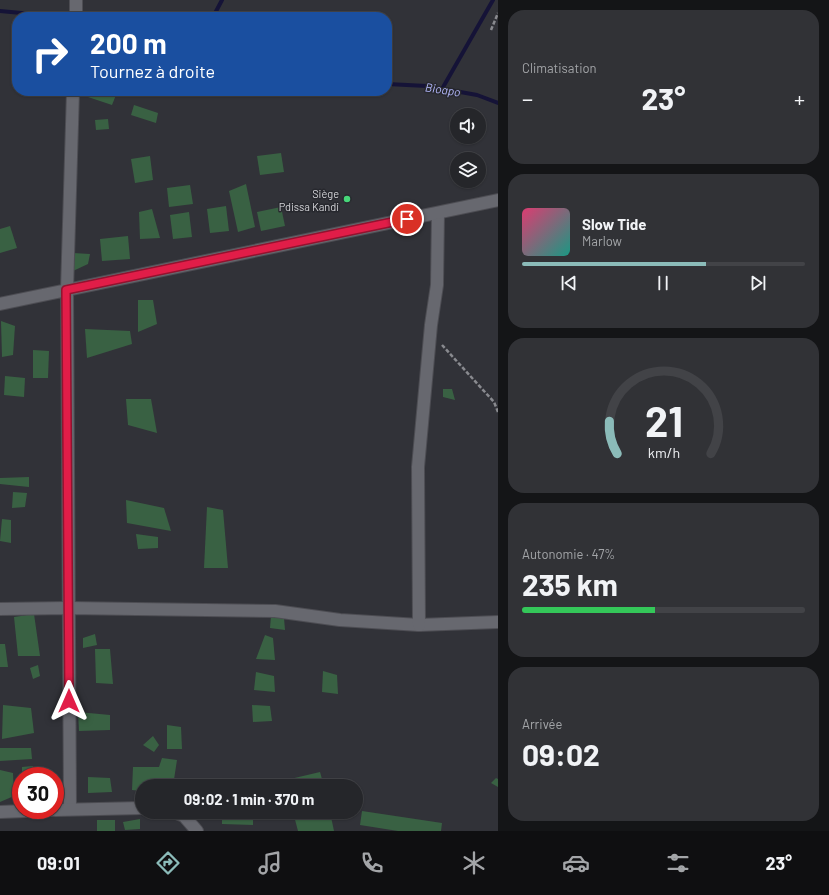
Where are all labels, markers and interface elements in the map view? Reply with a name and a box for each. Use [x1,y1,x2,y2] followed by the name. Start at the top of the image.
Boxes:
[90,26,167,60] text: 200 m
[24,28,76,80] icon: right
[90,60,215,82] text: Tournez à droite
[522,60,597,76] text: Climatisation
[424,79,462,99] water label: Bioapo
[642,80,685,116] text: 23°
[522,85,533,111] text: −
[794,85,805,111] text: +
[450,108,486,188] map controls
[450,108,486,144] button: sound
[450,152,486,188] button: layers
[279,187,339,213] place label: Siège Pdissa Kandi
[342,194,352,204] marker: Siège Pdissa Kandi
[390,202,424,236] pin
[396,208,418,230] icon: arrive
[582,215,646,233] text: Slow Tide
[582,233,622,249] text: Marlow
[558,272,580,294] icon: previous
[652,272,674,294] icon: pause
[747,272,769,294] icon: next
[645,394,682,444] text: 21
[647,443,680,460] text: km/h
[522,546,615,562] text: Autonomie · 47%
[522,566,618,602] text: 235 km
[48,680,90,722] position arrow
[522,716,562,732] text: Arrivée
[522,736,600,772] text: 09:02
[12,767,64,819] speed limit sign: 30
[184,790,314,808] text: 09:02 · 1 min · 370 m
[154,849,182,877] icon: directions
[256,849,284,877] icon: music
[358,849,386,877] icon: phone
[460,849,488,877] icon: climate
[562,849,590,877] icon: car
[664,849,692,877] icon: filters
[37,852,80,874] text: 09:01
[766,852,792,874] text: 23°

